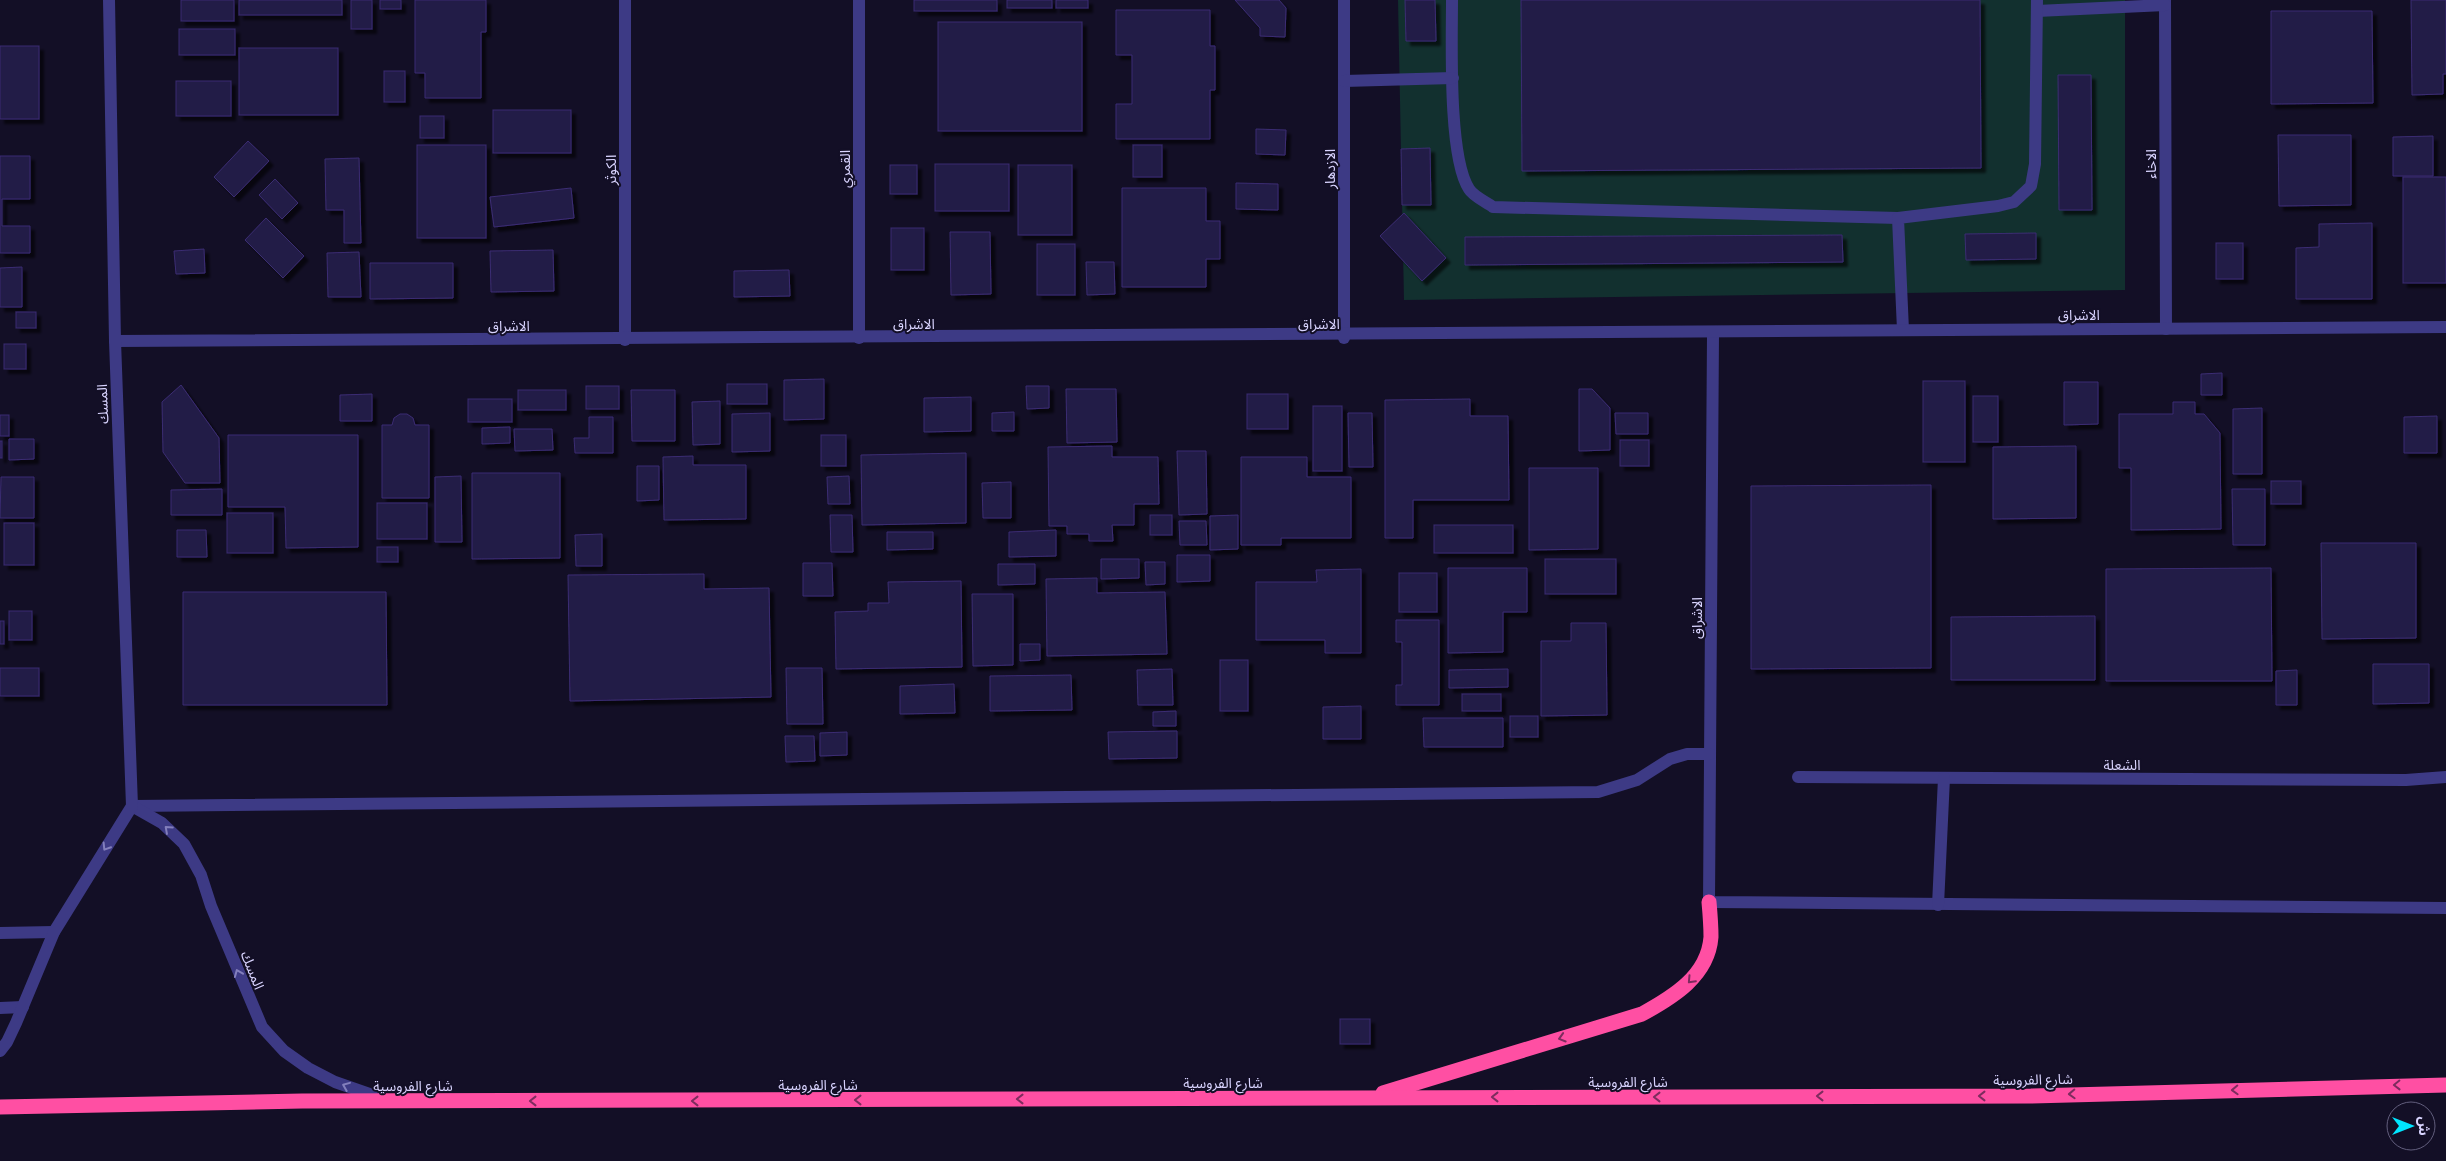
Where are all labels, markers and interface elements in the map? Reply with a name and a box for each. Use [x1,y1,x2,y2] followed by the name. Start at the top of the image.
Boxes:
[1320,149,1339,190] street label: الازدهار
[2141,149,2160,179] street label: الاخاء
[835,150,856,188] street label: القمري
[601,155,620,186] street label: الكوثر
[2058,305,2100,324] street label: الاشراق
[893,314,935,333] street label: الاشراق
[1298,314,1340,333] street label: الاشراق
[488,316,530,335] street label: الاشراق
[92,384,112,424] street label: المسك
[1687,597,1706,639] street label: الاشراق
[2103,755,2141,774] street label: الشعلة
[165,826,174,835] one-way arrow
[103,842,112,851] one-way arrow
[237,948,269,992] street label: المسك
[234,969,245,978] one-way arrow
[1688,975,1697,984] one-way arrow
[1558,1033,1567,1043] one-way arrow
[1993,1069,2073,1091] street label: شارع الفروسية
[1588,1072,1668,1093] street label: شارع الفروسية
[1183,1073,1263,1094] street label: شارع الفروسية
[778,1075,858,1096] street label: شارع الفروسية
[373,1076,453,1097] street label: شارع الفروسية
[2393,1080,2401,1091] one-way arrow
[342,1082,350,1092] one-way arrow
[2231,1085,2238,1095] one-way arrow
[2068,1089,2076,1100] one-way arrow
[1815,1091,1823,1101] one-way arrow
[1978,1091,1986,1101] one-way arrow
[1490,1092,1498,1102] one-way arrow
[1653,1092,1660,1102] one-way arrow
[1016,1094,1024,1104] one-way arrow
[854,1095,862,1105] one-way arrow
[529,1096,536,1106] one-way arrow
[691,1096,699,1106] one-way arrow
[2386,1101,2436,1151] north arrow
[2415,1116,2434,1136] text: ش

